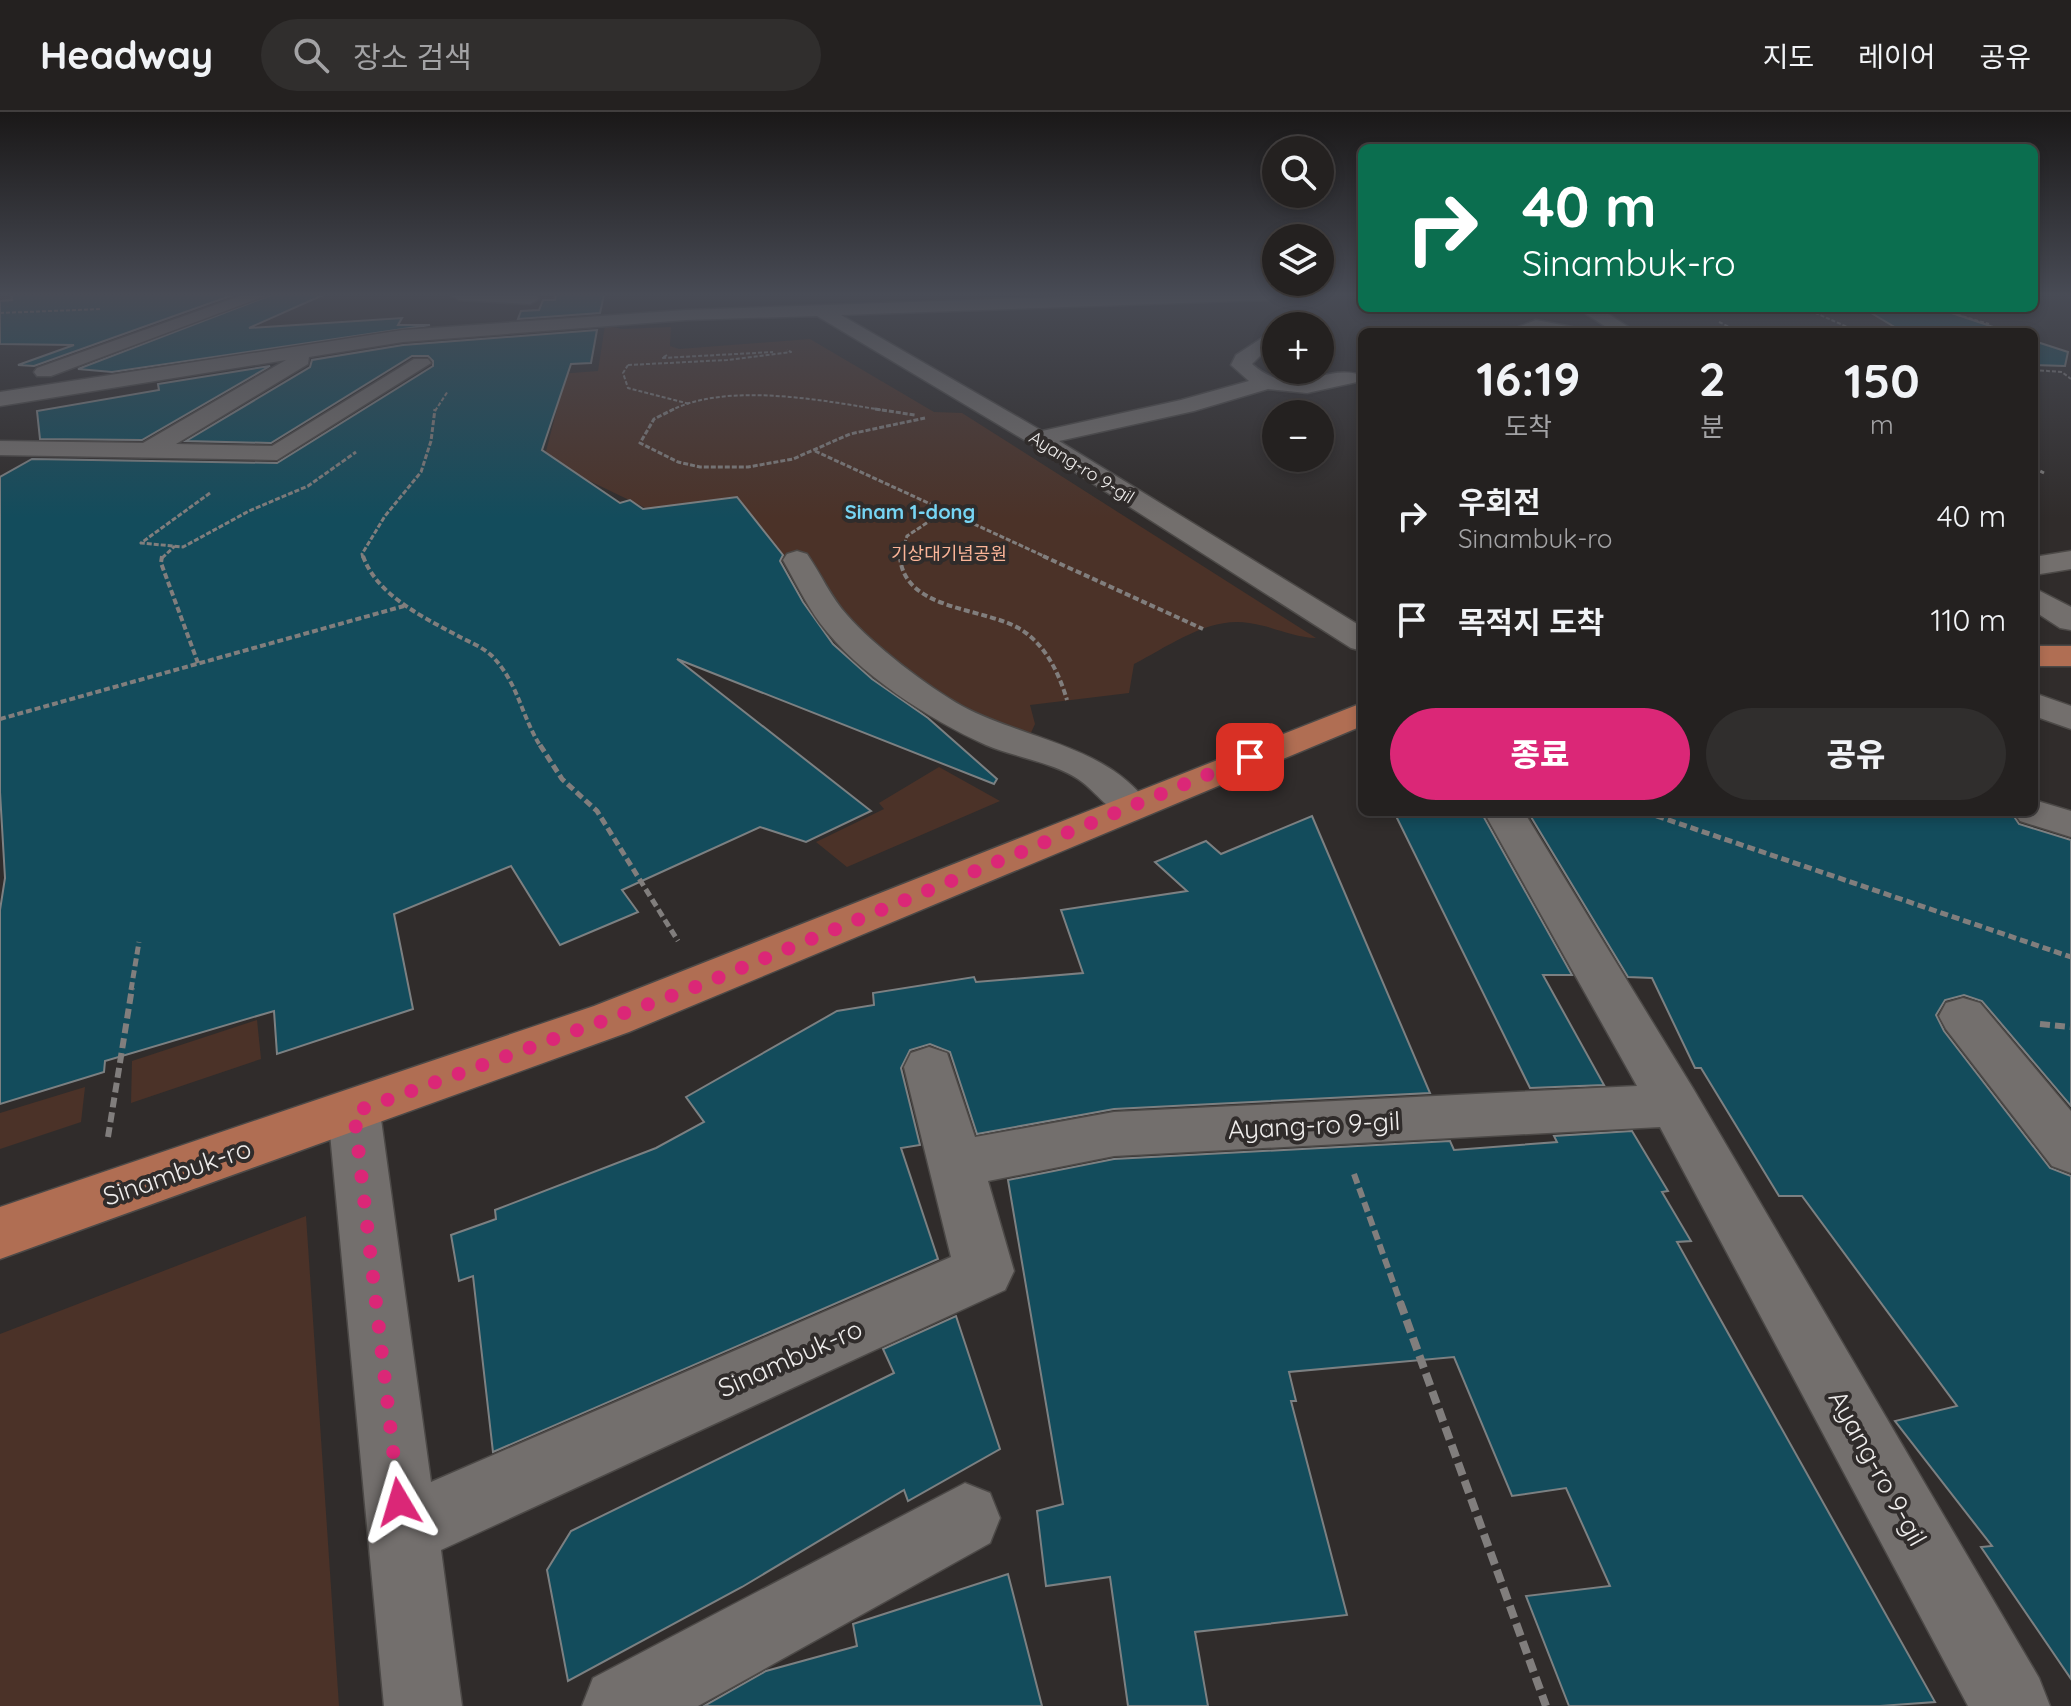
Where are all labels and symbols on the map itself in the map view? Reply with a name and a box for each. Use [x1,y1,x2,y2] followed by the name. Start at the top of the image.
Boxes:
[1025,426,1139,508] street label: Ayang-ro 9-gil
[845,499,975,524] district label: Sinam 1-dong
[891,542,1007,565] park label: 기상대기념공원
[1216,723,1284,791] pin
[1227,1104,1401,1146] street label: Ayang-ro 9-gil
[99,1131,255,1213] street label: Sinambuk-ro
[713,1312,867,1404] street label: Sinambuk-ro
[1822,1384,1934,1552] street label: Ayang-ro 9-gil
[357,1460,441,1544] position arrow

